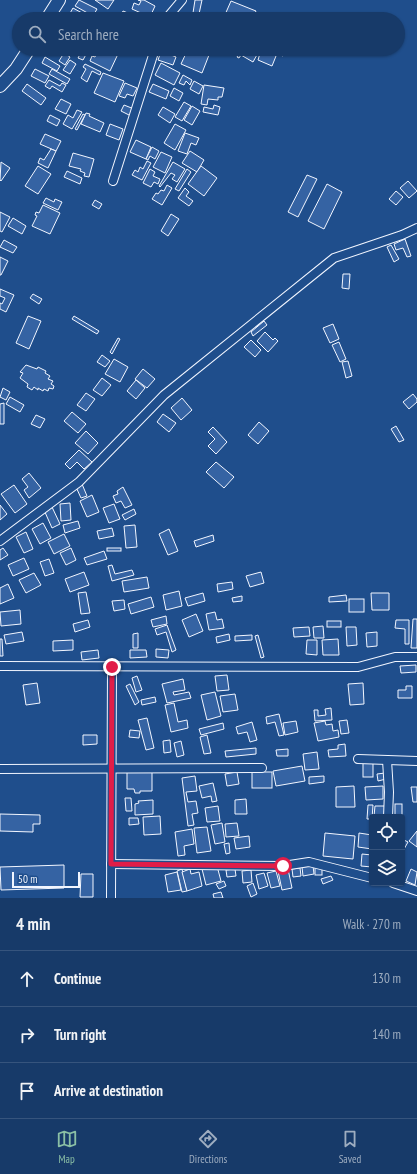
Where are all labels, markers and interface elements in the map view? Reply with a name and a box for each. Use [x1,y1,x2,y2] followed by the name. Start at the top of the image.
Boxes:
[12,12,405,56] search box
[26,23,48,45] icon: search
[58,25,119,44] text: Search here
[103,658,121,676] route end
[369,814,405,886] map controls
[369,814,405,850] button: locate
[369,850,405,886] button: layers
[274,857,292,875] route start
[12,870,80,889] scale bar
[18,872,37,886] text: 50 m
[16,913,50,935] text: 4 min
[343,916,401,933] text: Walk · 270 m
[16,968,38,990] icon: ahead
[54,969,101,988] text: Continue
[372,970,401,987] text: 130 m
[16,1024,38,1046] icon: right
[54,1025,106,1044] text: Turn right
[372,1026,401,1043] text: 140 m
[16,1080,38,1102] icon: arrive
[54,1081,163,1100] text: Arrive at destination
[56,1128,78,1166] tab: Map
[189,1128,227,1166] tab: Directions
[339,1128,361,1166] tab: Saved

